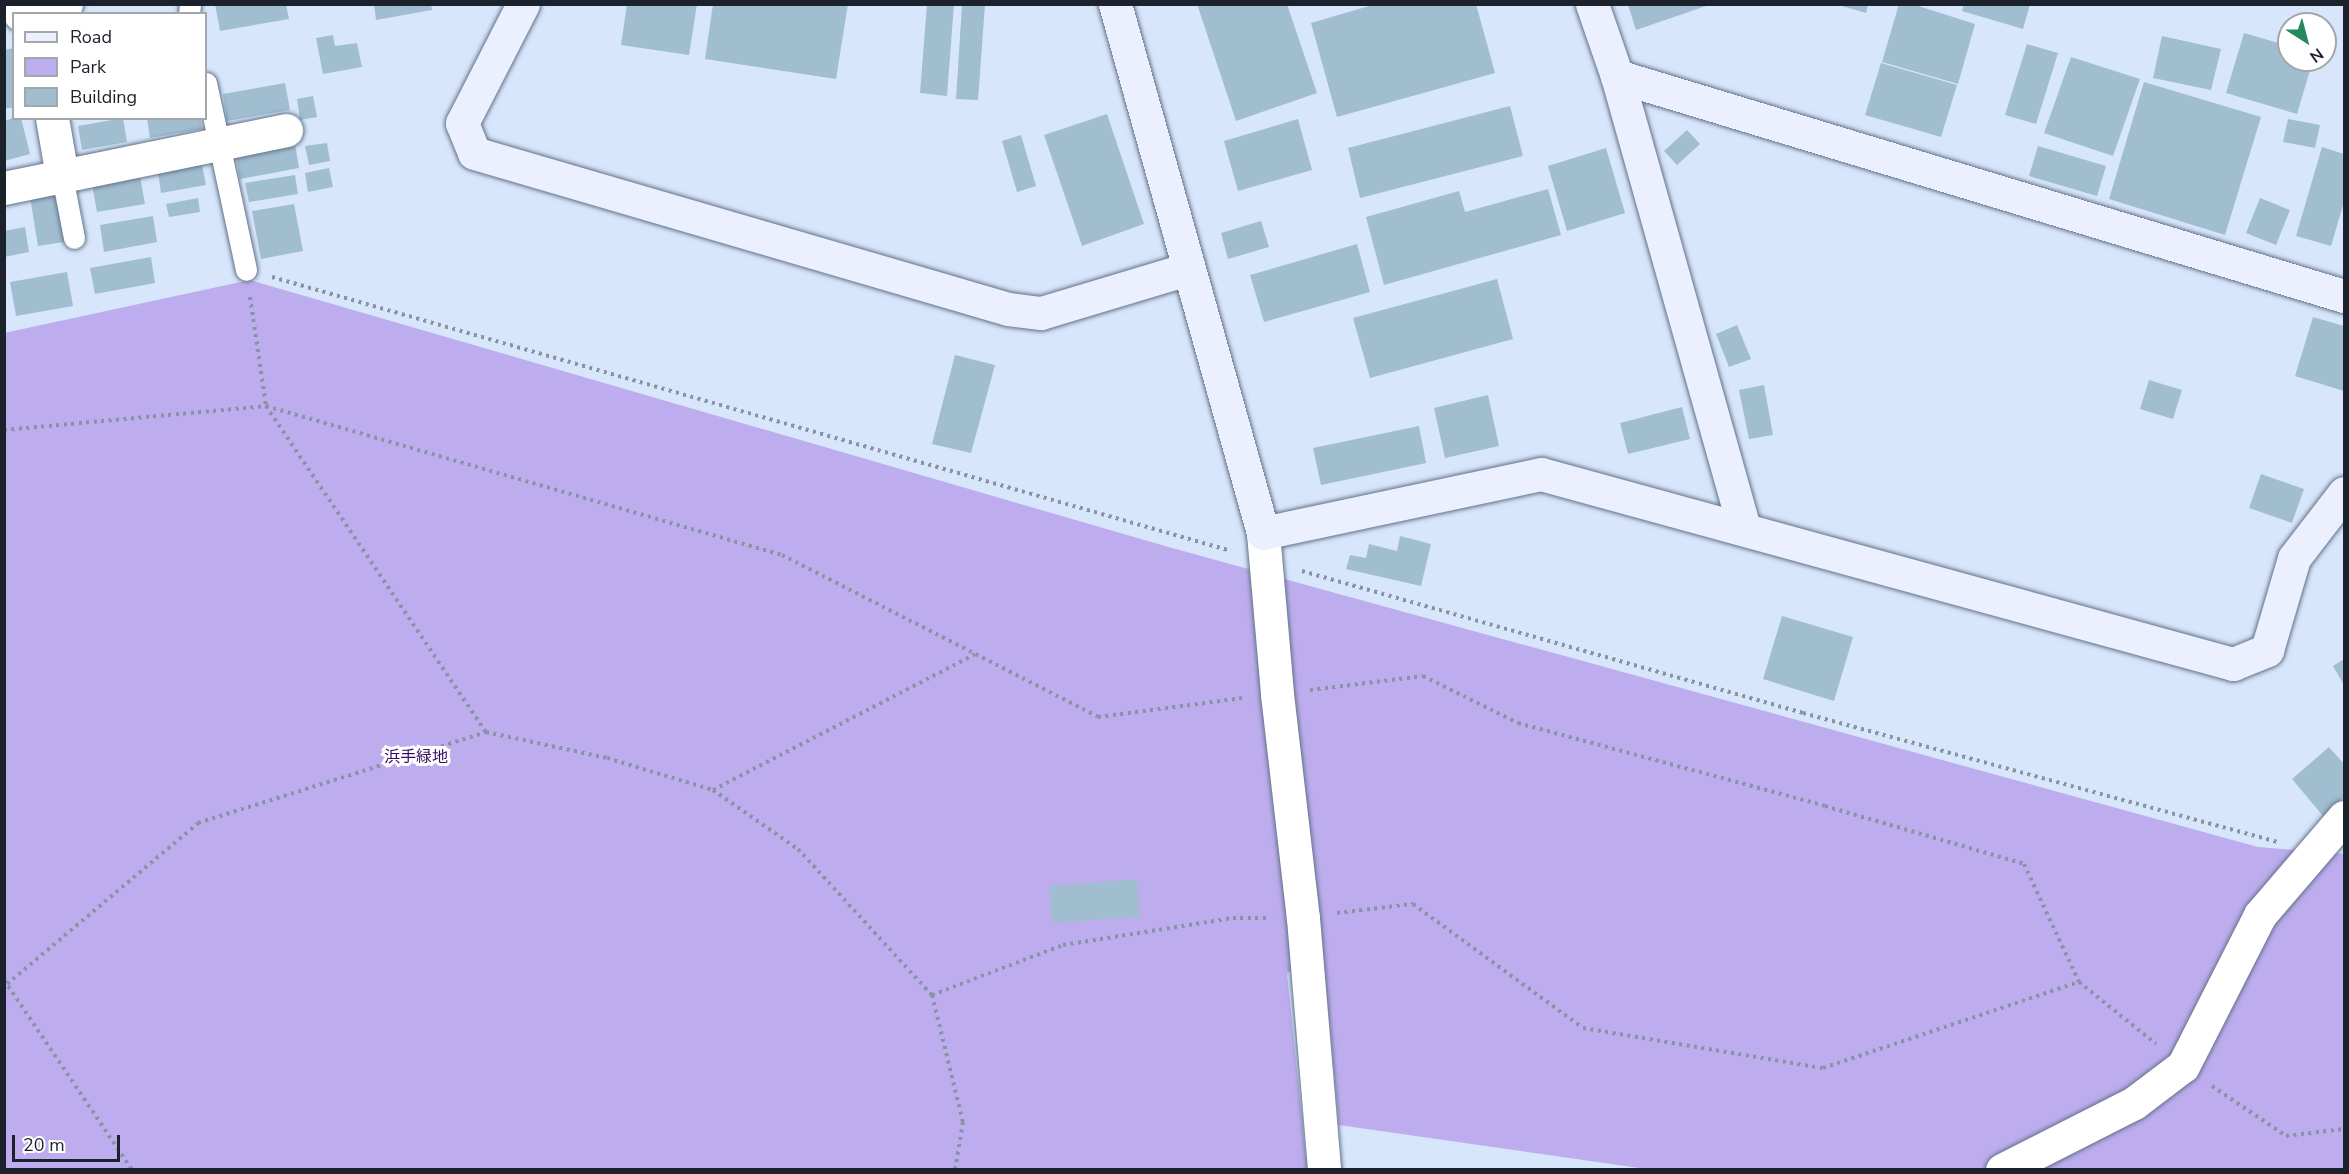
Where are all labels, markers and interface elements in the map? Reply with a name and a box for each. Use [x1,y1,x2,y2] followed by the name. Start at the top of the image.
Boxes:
[12,12,207,120] legend
[2277,12,2337,72] north arrow
[70,25,112,49] text: Road
[2305,43,2328,67] text: N
[70,55,106,79] text: Park
[70,85,137,109] text: Building
[384,747,448,767] park label: 浜手緑地
[15,1123,123,1161] scale bar
[23,1133,65,1157] text: 20 m

